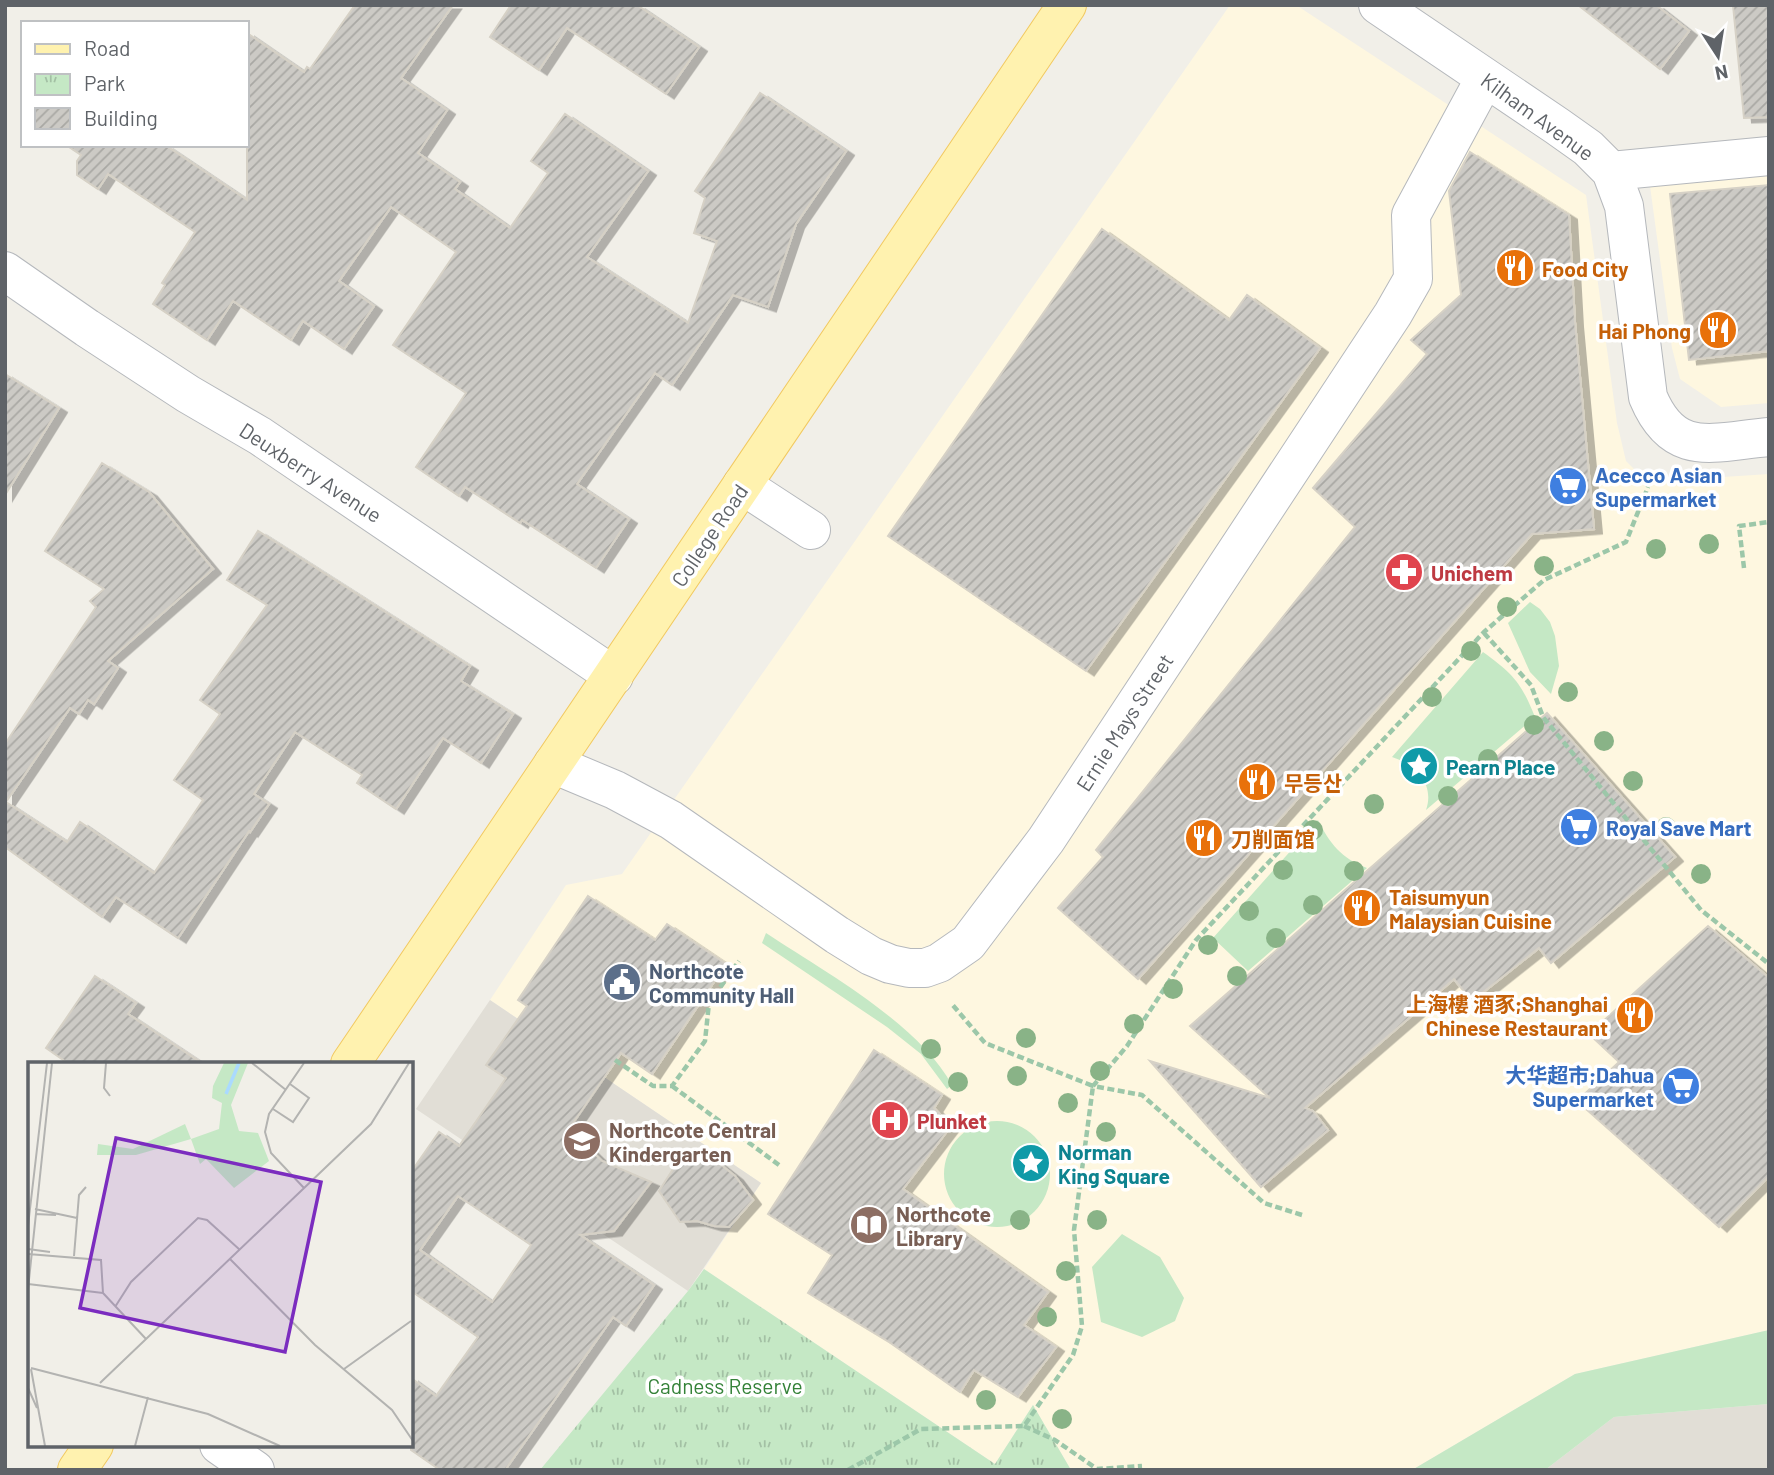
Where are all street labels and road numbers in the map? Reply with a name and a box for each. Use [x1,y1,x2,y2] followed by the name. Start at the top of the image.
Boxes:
[1477,67,1599,165] street label: Kilham Avenue
[235,417,387,527] street label: Deuxberry Avenue
[666,479,752,591] street label: College Road
[1070,649,1178,795] street label: Ernie Mays Street

